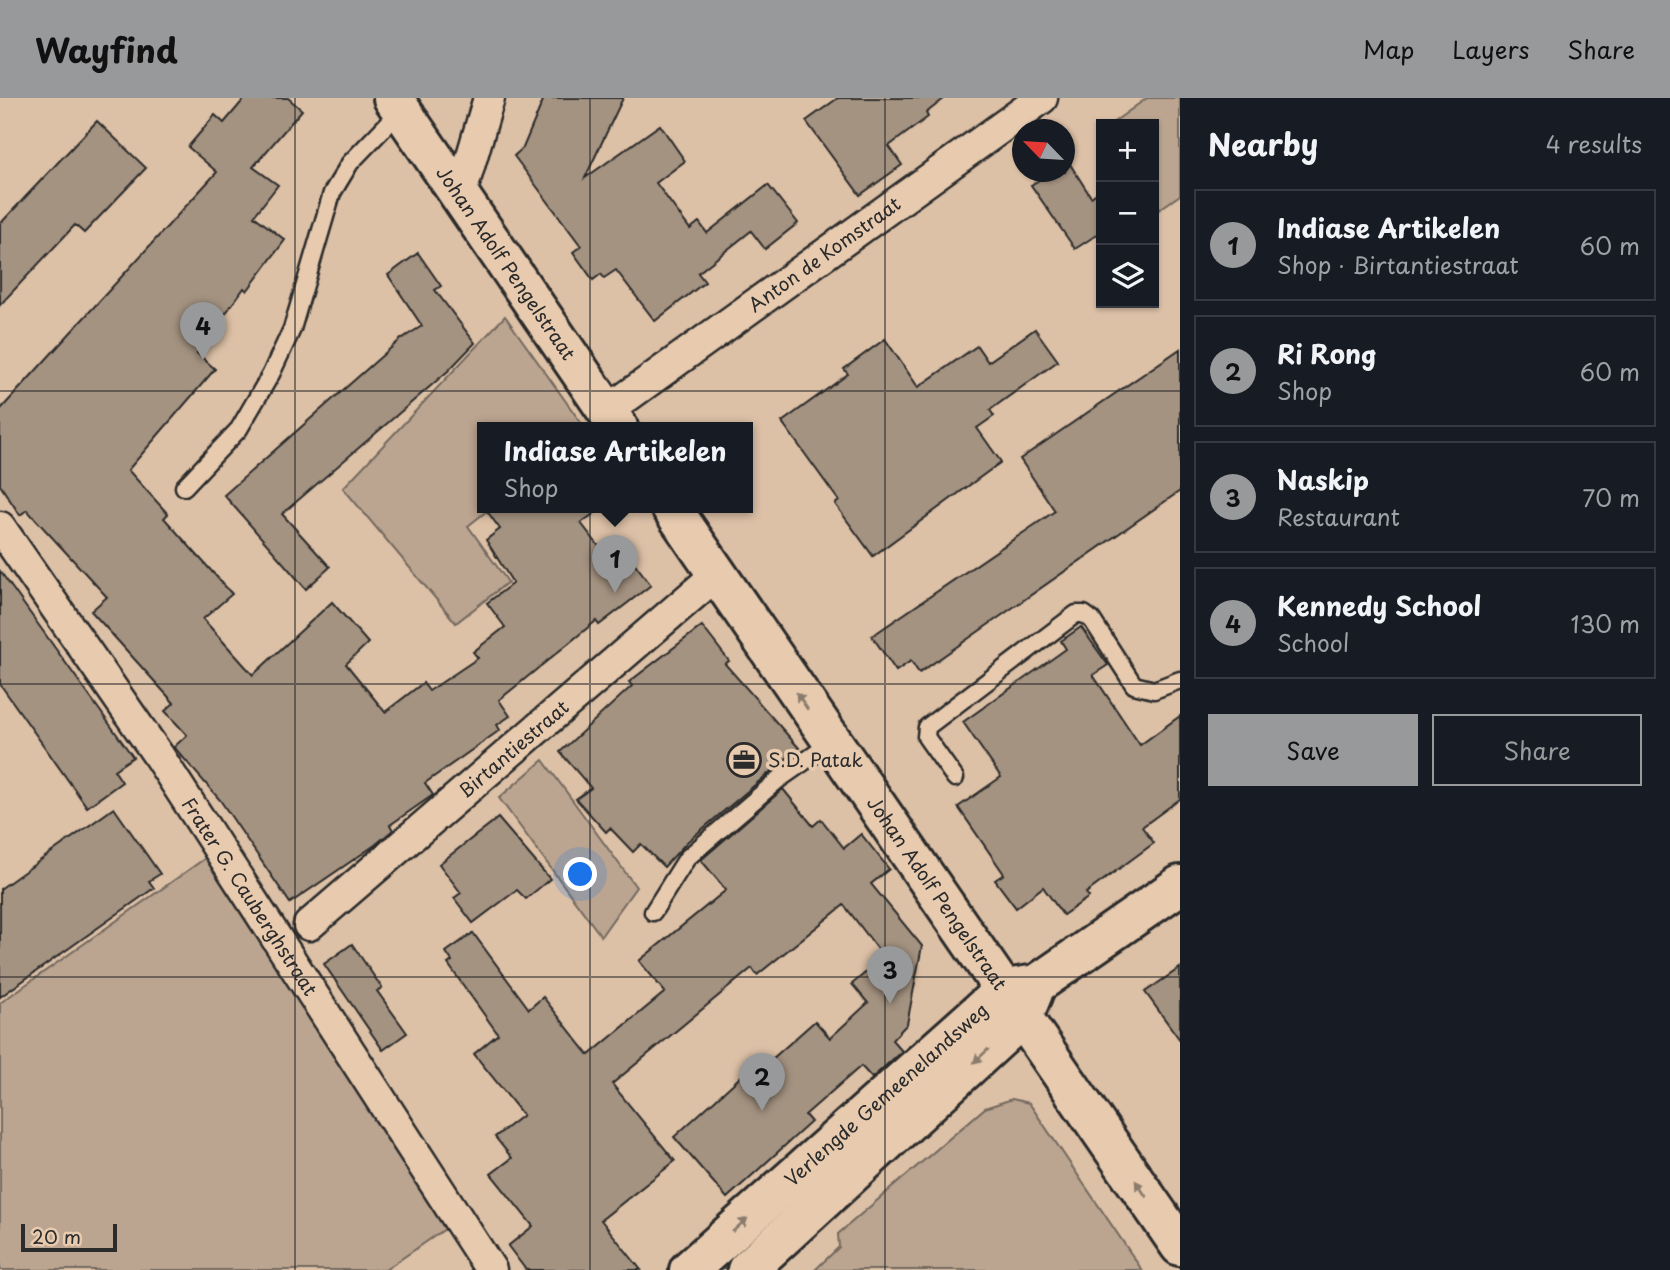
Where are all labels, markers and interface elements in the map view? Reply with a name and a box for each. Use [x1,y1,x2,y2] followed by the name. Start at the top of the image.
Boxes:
[35,24,178,74] text: Wayfind
[1363,31,1414,67] text: Map
[1452,31,1529,67] text: Layers
[1567,31,1635,67] text: Share
[1012,119,1075,182] north arrow
[1096,119,1159,308] map controls
[1096,119,1159,182] button: +
[1208,121,1318,166] text: Nearby
[1546,126,1642,161] text: 4 results
[430,160,583,365] street label: Johan Adolf Pengelstraat
[1096,182,1159,245] button: −
[742,189,906,318] street label: Anton de Komstraat
[1277,208,1500,247] text: Indiase Artikelen
[1228,228,1239,263] text: 1
[1580,228,1640,263] text: 60 m
[1096,245,1159,308] button: layers
[1277,247,1519,282] text: Shop · Birtantiestraat
[180,302,226,360] pin: 4
[1277,334,1377,373] text: Ri Rong
[1225,354,1241,389] text: 2
[1580,354,1640,389] text: 60 m
[1277,373,1332,408] text: Shop
[477,422,753,513] popup
[503,431,727,470] text: Indiase Artikelen
[1277,460,1369,499] text: Naskip
[503,470,558,505] text: Shop
[1225,480,1241,515] text: 3
[1582,480,1640,515] text: 70 m
[1277,499,1400,534] text: Restaurant
[592,535,638,593] pin: 1
[1277,586,1481,625] text: Kennedy School
[1225,606,1241,641] text: 4
[1570,606,1640,641] text: 130 m
[1277,625,1349,660] text: School
[795,692,809,710] one-way arrow
[452,693,575,804] street label: Birtantiestraat
[1208,714,1418,786] button: Save
[1432,714,1642,786] button: Share
[725,741,763,779] office icon: S.D. Patak
[768,745,864,773] place label: S.D. Patak
[861,790,1015,995] street label: Johan Adolf Pengelstraat
[176,791,325,1001] street label: Frater G. Cauberghstraat
[563,857,597,891] your location
[867,946,913,1004] pin: 3
[778,996,994,1192] street label: Verlengde Gemeenelandsweg
[973,1047,990,1063] one-way arrow
[739,1053,785,1111] pin: 2
[1135,1180,1148,1199] one-way arrow
[732,1217,749,1233] one-way arrow
[21,1221,117,1253] scale bar
[32,1222,81,1250] text: 20 m

